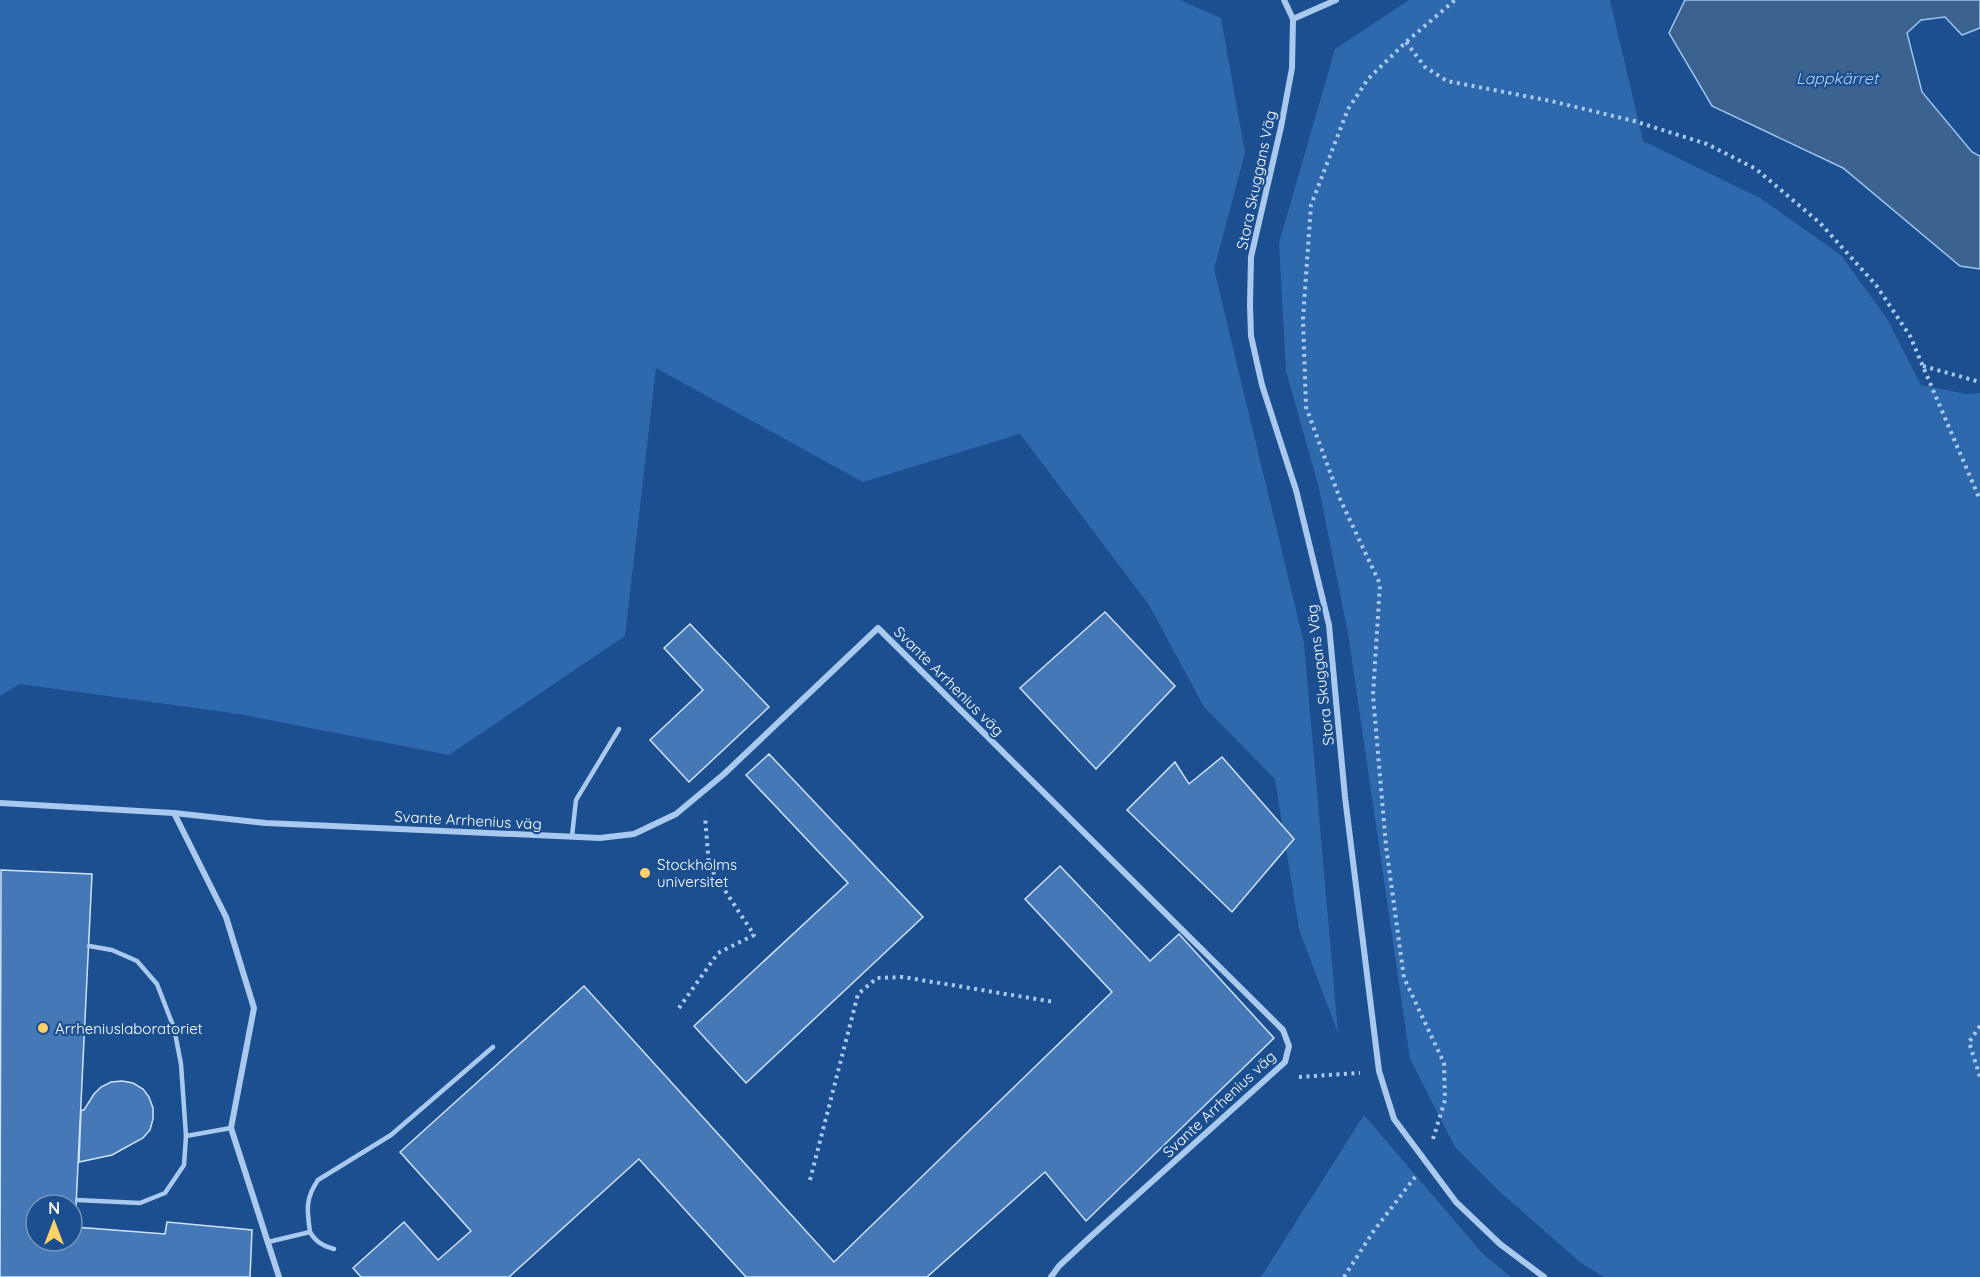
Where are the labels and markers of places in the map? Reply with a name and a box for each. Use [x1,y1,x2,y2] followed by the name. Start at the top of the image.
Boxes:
[657,855,737,891] place label: Stockholms universitet
[638,866,652,880] marker: Stockholms universitet
[55,1019,203,1038] place label: Arrheniuslaboratoriet
[36,1021,50,1035] marker: Arrheniuslaboratoriet

